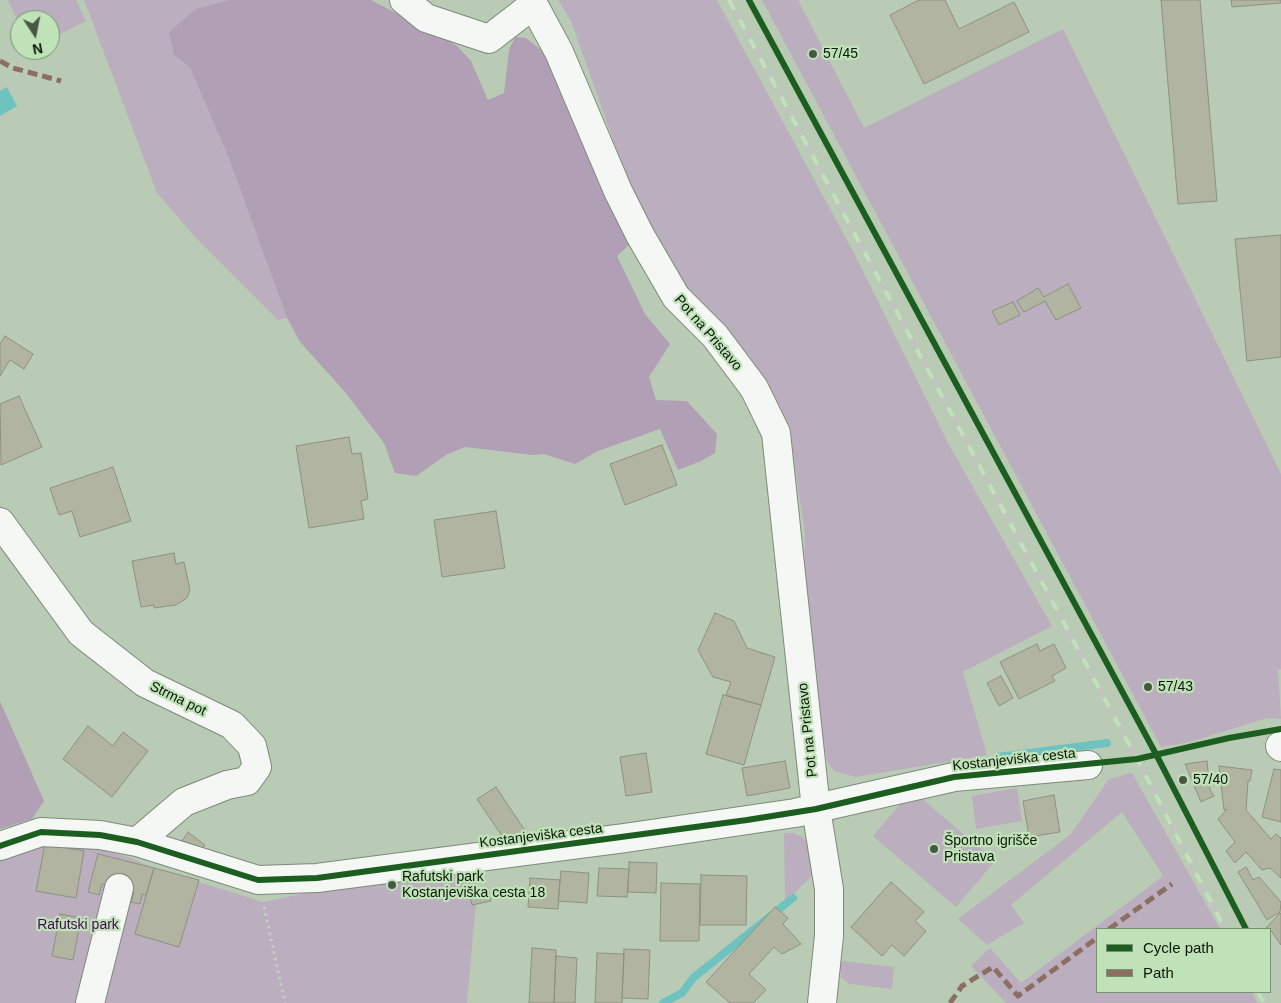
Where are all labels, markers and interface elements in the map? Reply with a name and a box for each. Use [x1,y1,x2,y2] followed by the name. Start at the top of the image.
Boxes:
[10,10,60,60] north arrow
[31,40,44,58] text: N
[823,46,858,62] place label: 57/45
[807,48,819,60] marker: 57/45
[671,292,745,374] street label: Pot na Pristavo
[147,678,209,720] street label: Strma pot
[1158,679,1193,695] place label: 57/43
[1142,681,1154,693] marker: 57/43
[795,682,821,778] street label: Pot na Pristavo
[952,745,1076,775] street label: Kostanjeviška cesta
[1193,772,1228,788] place label: 57/40
[1177,774,1189,786] marker: 57/40
[479,820,603,852] street label: Kostanjeviška cesta
[944,833,1037,866] place label: Športno igrišče Pristava
[928,843,940,855] marker: Športno igrišče Pristava
[402,869,545,902] place label: Rafutski park Kostanjeviška cesta 18
[386,879,398,891] marker: Rafutski park Kostanjeviška cesta 18
[37,917,119,933] park label: Rafutski park
[1096,928,1271,993] legend
[1143,939,1214,956] text: Cycle path
[1143,964,1174,981] text: Path

